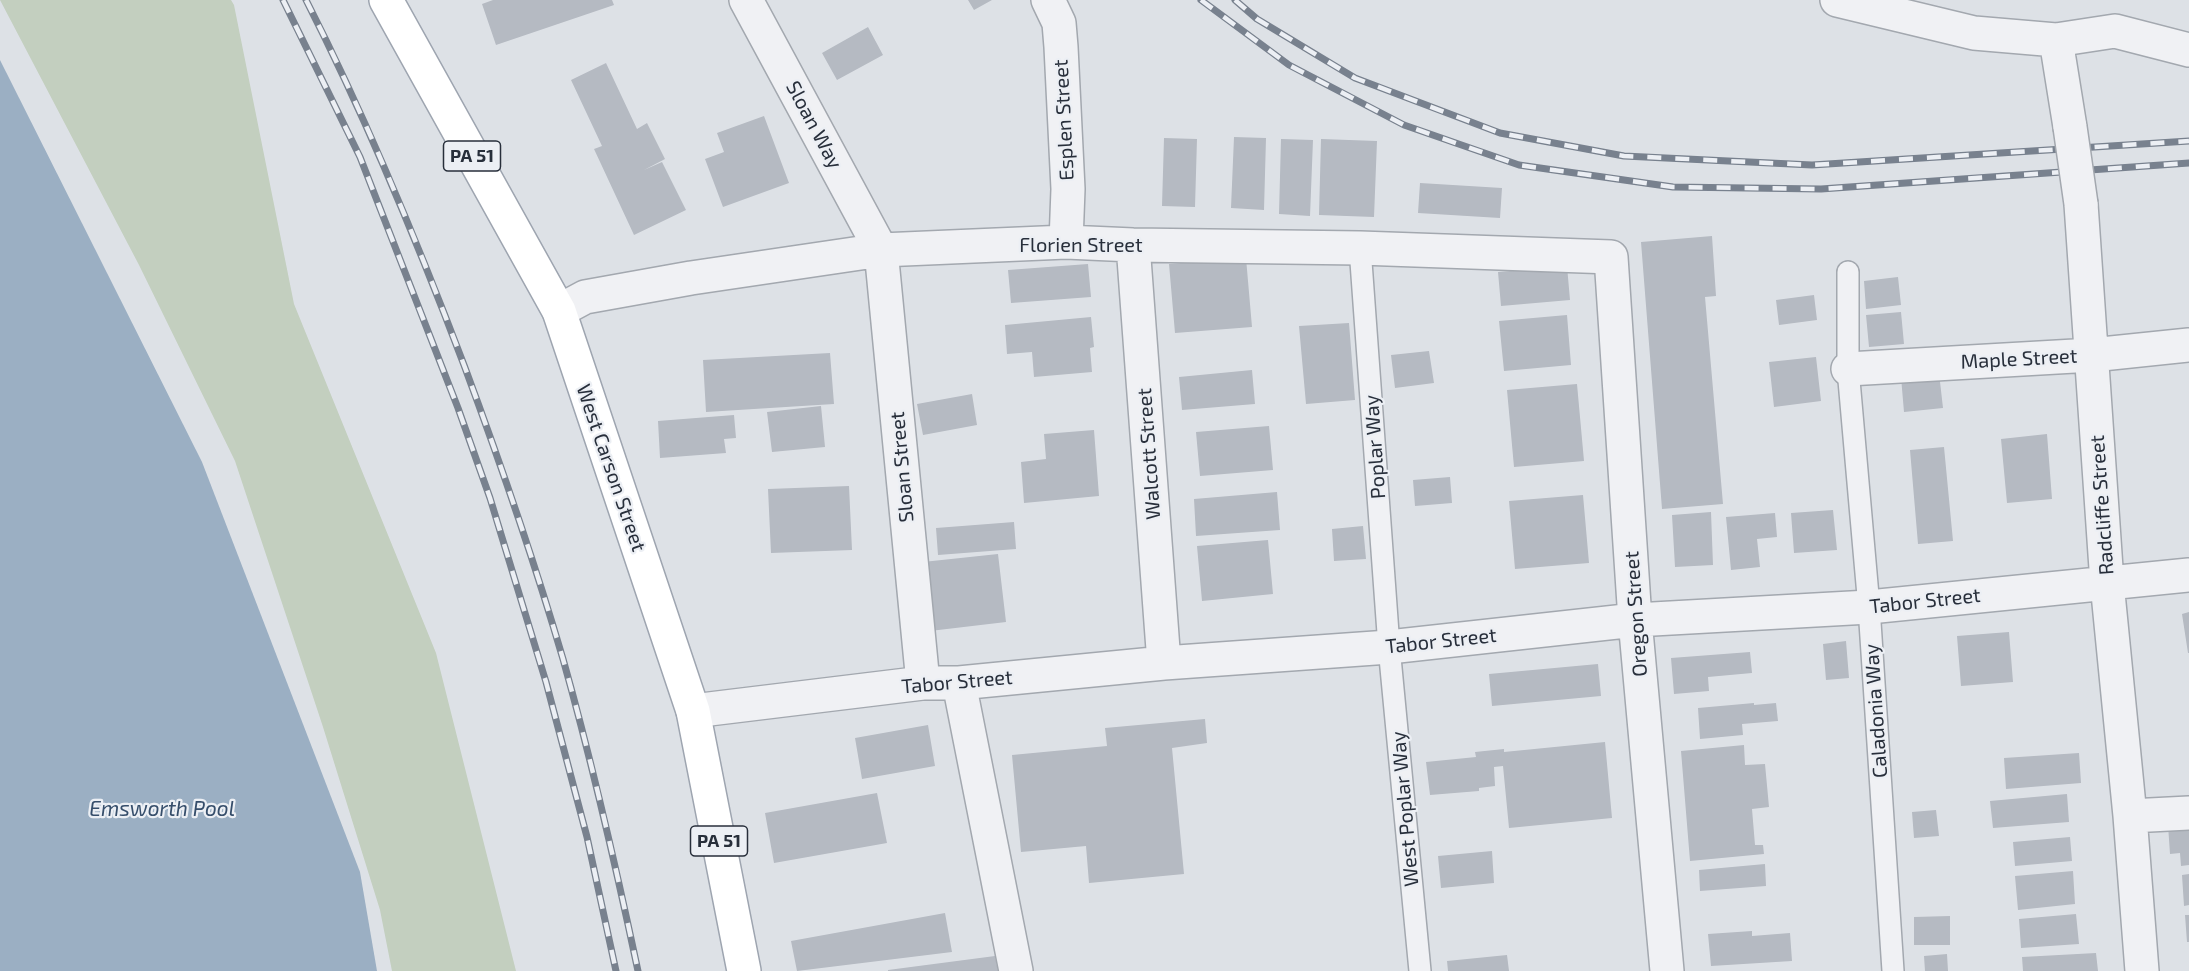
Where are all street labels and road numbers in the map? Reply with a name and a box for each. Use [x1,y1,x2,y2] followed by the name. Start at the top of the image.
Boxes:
[1049,59,1079,181] street label: Esplen Street
[781,77,847,173] street label: Sloan Way
[444,141,500,171] road number: PA 51
[1019,233,1143,257] street label: Florien Street
[1960,344,2078,374] street label: Maple Street
[571,381,651,555] street label: West Carson Street
[1132,387,1166,521] street label: Walcott Street
[1359,394,1391,500] street label: Poplar Way
[885,411,919,523] street label: Sloan Street
[2085,434,2119,576] street label: Radcliffe Street
[1620,550,1652,678] street label: Oregon Street
[1868,583,1982,619] street label: Tabor Street
[1384,623,1498,659] street label: Tabor Street
[1859,643,1893,779] street label: Caladonia Way
[900,665,1014,699] street label: Tabor Street
[1386,730,1424,888] street label: West Poplar Way
[690,826,748,856] road number: PA 51

